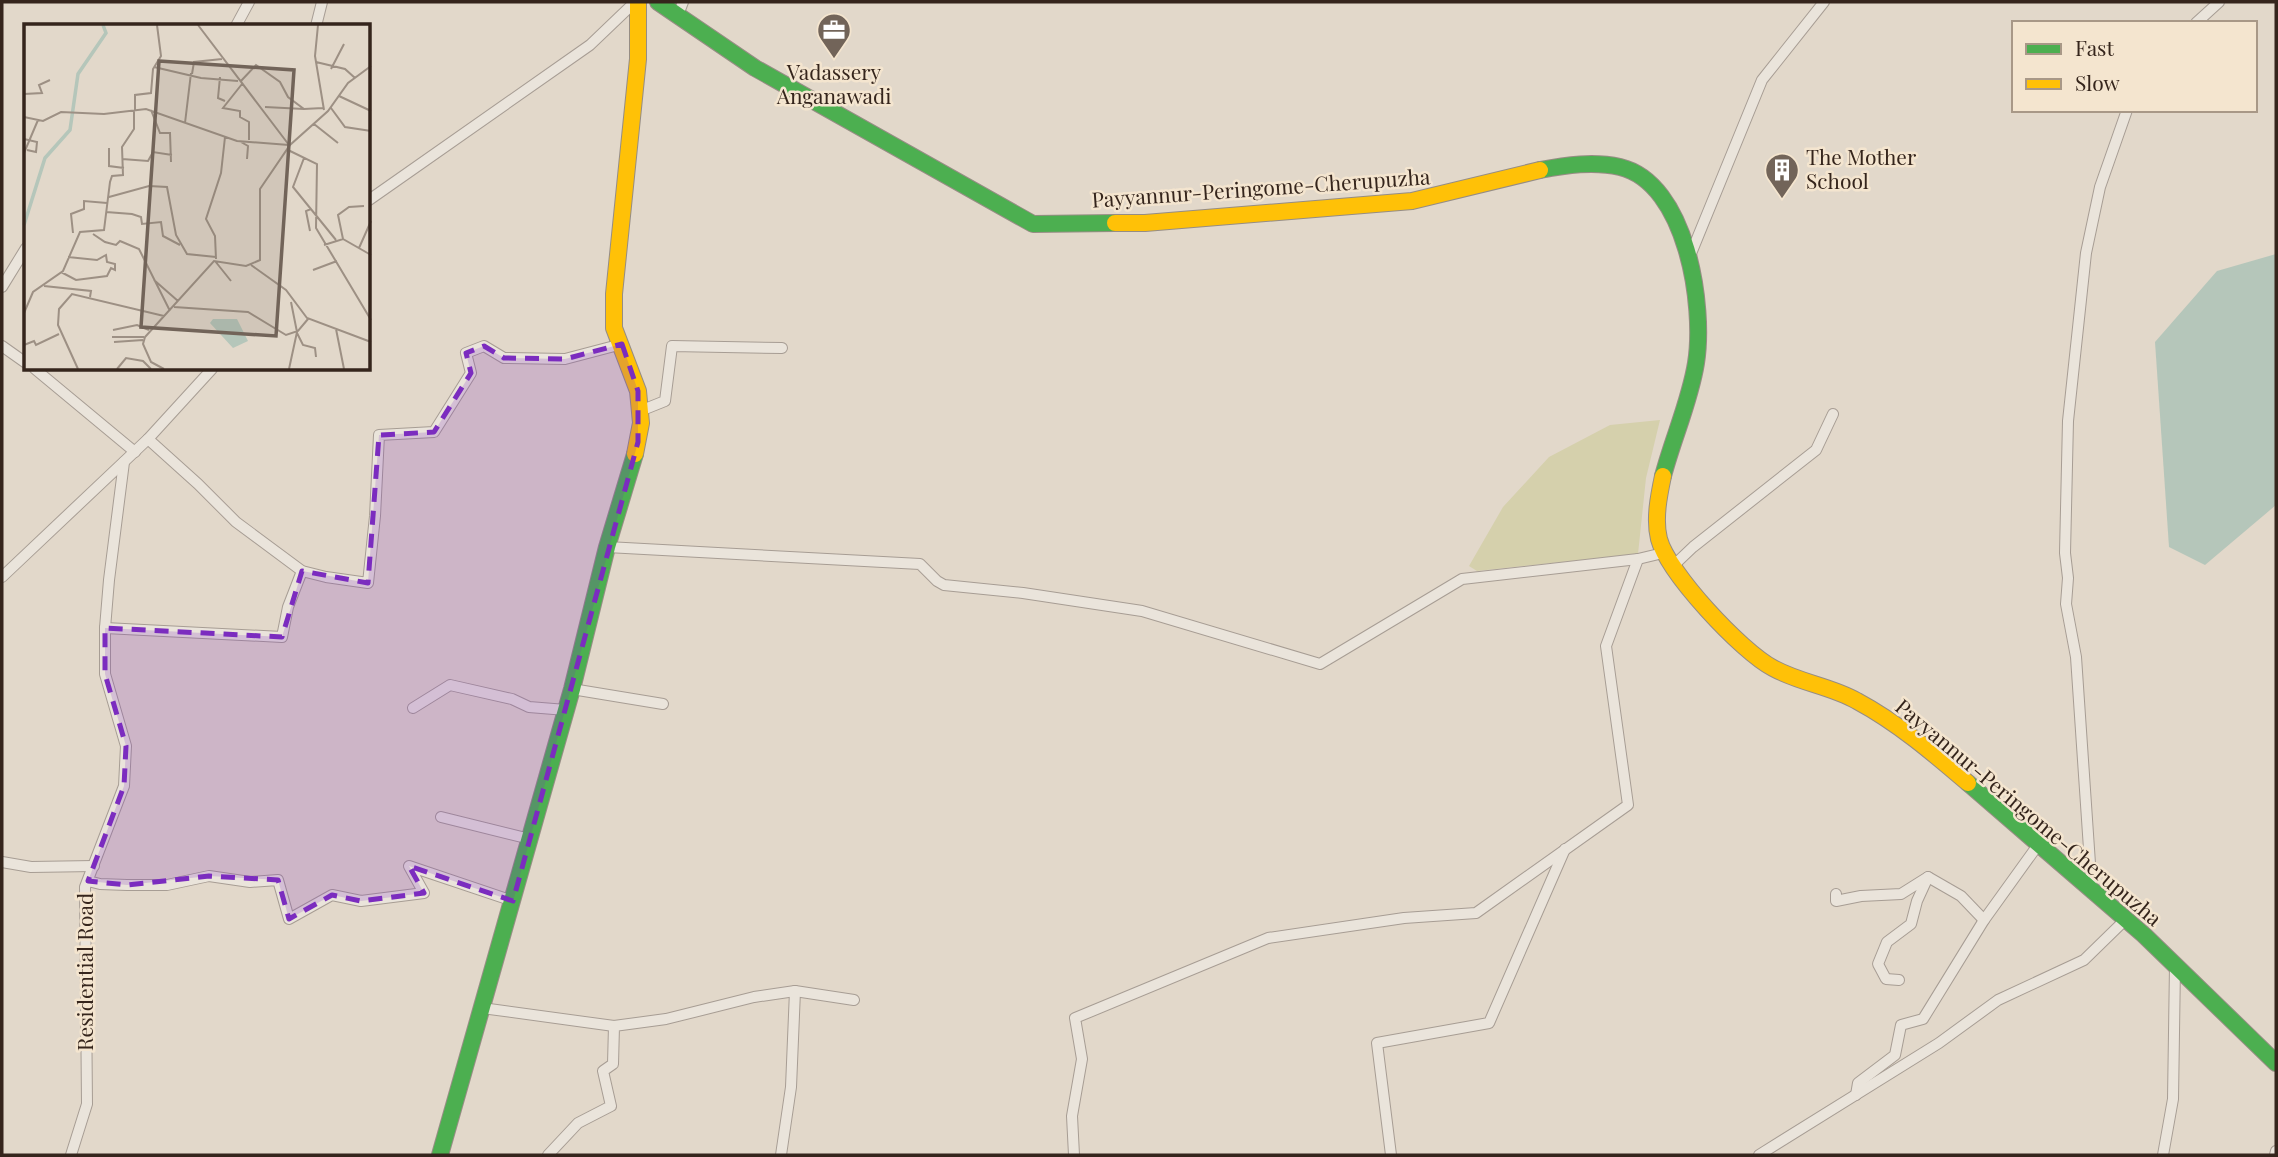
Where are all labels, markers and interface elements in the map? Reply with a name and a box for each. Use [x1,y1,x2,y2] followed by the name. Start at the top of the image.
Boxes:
[815,11,853,60] office icon: Vadassery Anganawadi
[2012,21,2257,112] legend
[24,24,371,371] inset map
[2075,33,2114,61] text: Fast
[776,57,891,109] place label: Vadassery Anganawadi
[2075,68,2120,96] text: Slow
[1806,142,1917,194] place label: The Mother School
[1763,151,1801,200] building icon: The Mother School
[1091,161,1432,213] street label: Payyannur-Peringome-Cherupuzha
[1890,692,2169,932] street label: Payyannur-Peringome-Cherupuzha
[70,893,98,1051] street label: Residential Road

